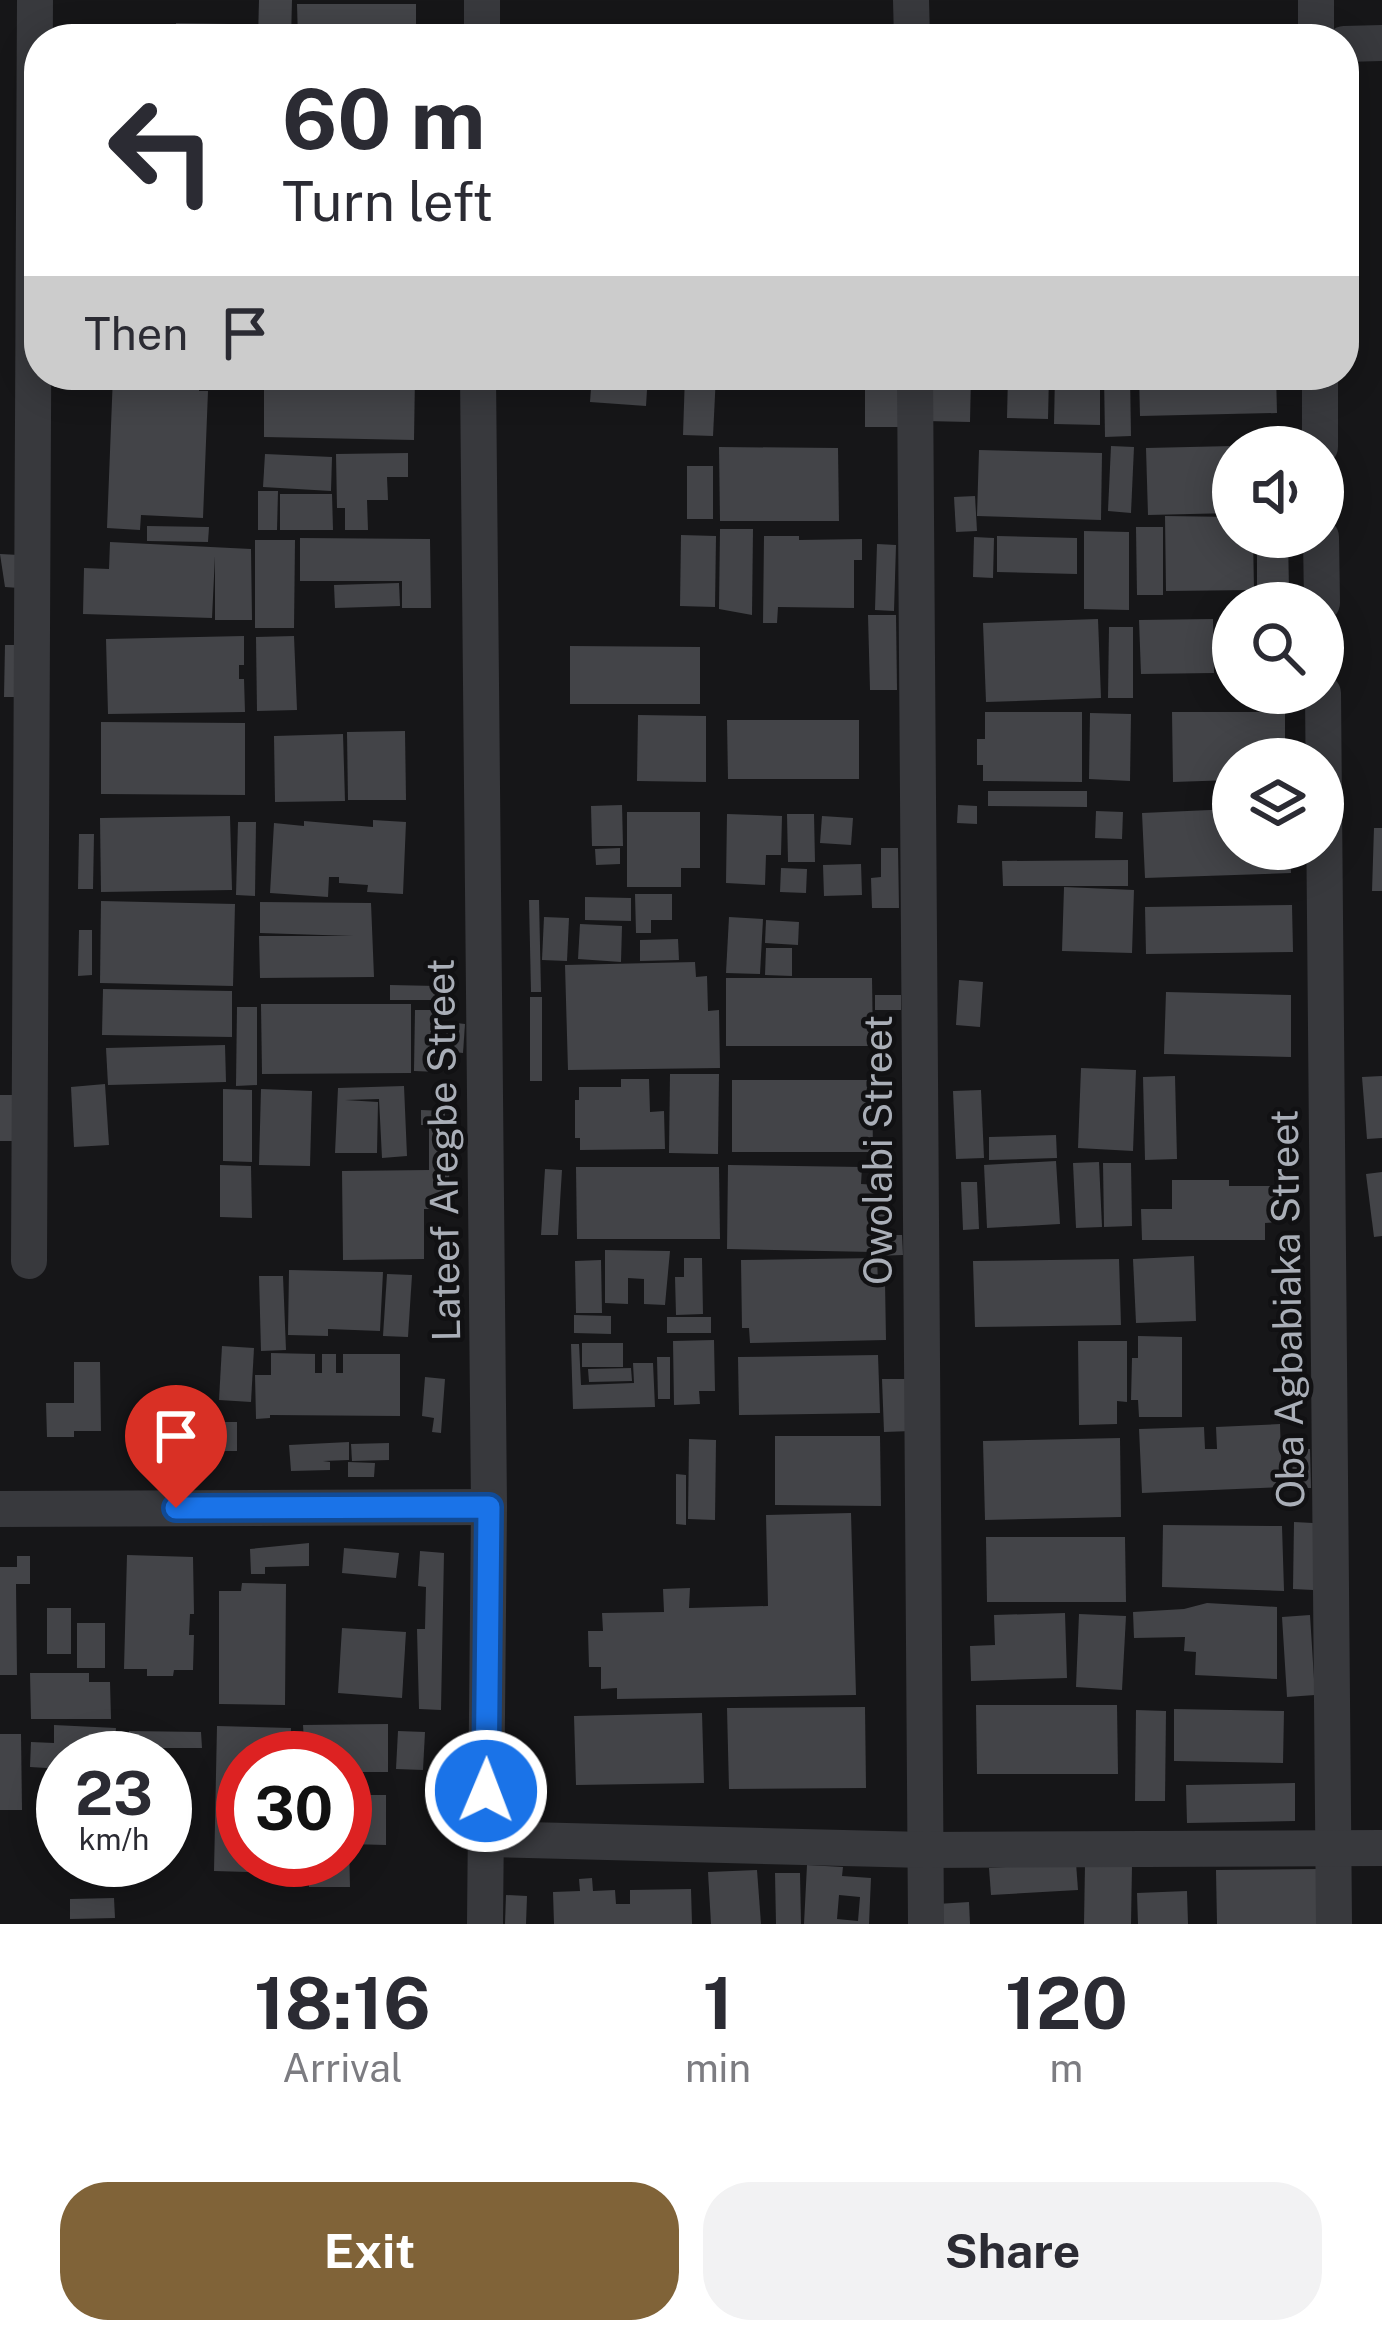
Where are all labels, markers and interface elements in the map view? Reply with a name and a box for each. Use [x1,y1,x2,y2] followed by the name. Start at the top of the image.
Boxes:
[282,69,486,168] text: 60 m
[84,72,240,228] icon: left
[282,170,493,233] text: Turn left
[212,300,278,366] icon: arrive
[84,307,188,360] text: Then
[1212,426,1344,870] map controls
[1212,426,1344,558] button: sound
[1212,582,1344,714] button: search
[1212,738,1344,870] button: layers
[417,958,469,1342] street label: Lateef Aregbe Street
[855,1015,901,1285] street label: Owolabi Street
[1261,1109,1313,1509] street label: Oba Agbabiaka Street
[125,1385,227,1508] pin
[143,1403,209,1469] icon: arrive
[423,1728,549,1854] position arrow
[216,1731,372,1887] speed limit sign: 30
[75,1758,153,1829] text: 23
[79,1821,149,1857] text: km/h
[254,1961,431,2045] text: 18:16
[703,1961,733,2045] text: 1
[1005,1961,1128,2045] text: 120
[282,2045,403,2091] text: Arrival
[685,2045,751,2091] text: min
[1050,2045,1083,2091] text: m
[60,2182,679,2320] button: Exit
[703,2182,1322,2320] button: Share

